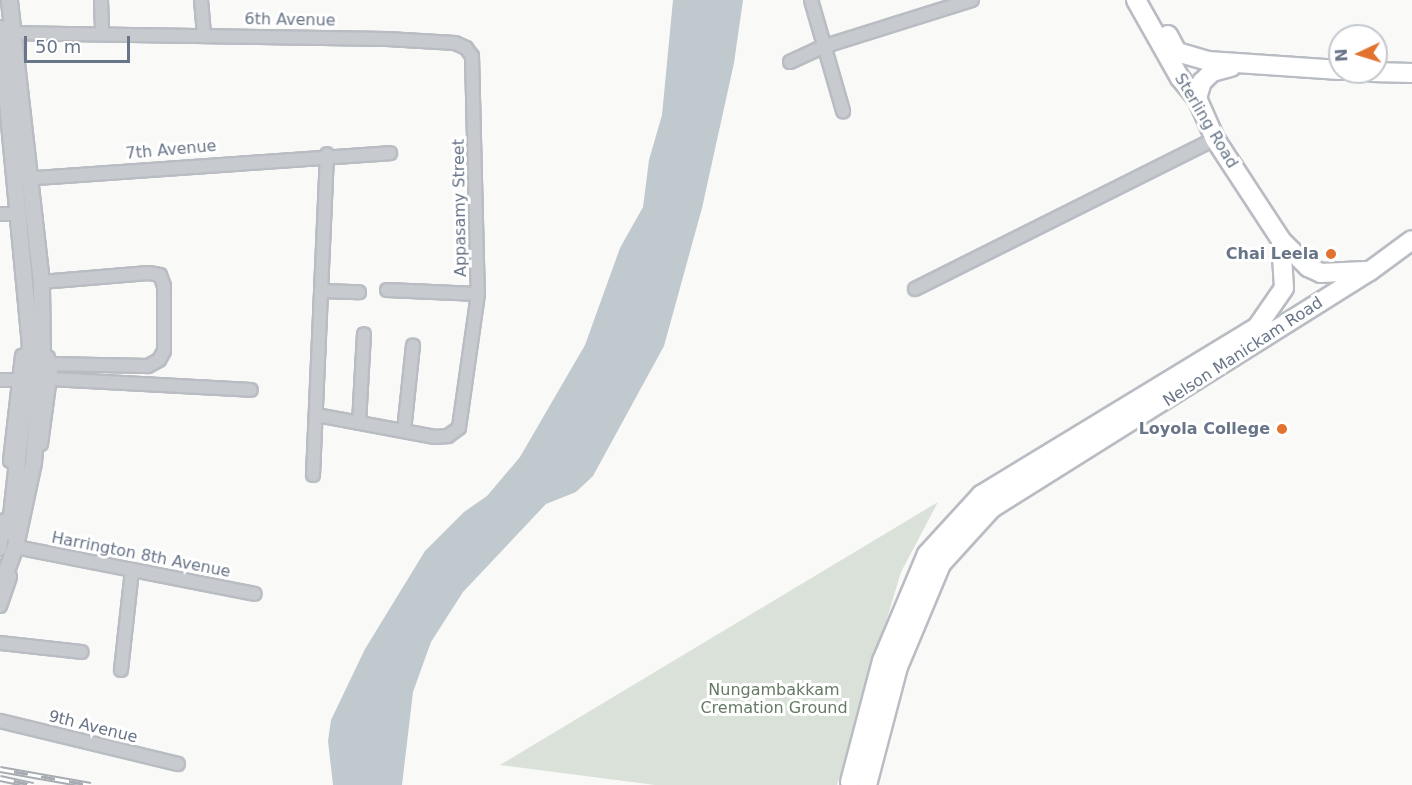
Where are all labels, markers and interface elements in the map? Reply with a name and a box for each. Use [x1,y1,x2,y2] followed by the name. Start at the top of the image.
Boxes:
[244,10,336,30] street label: 6th Avenue
[27,24,134,62] scale bar
[1328,24,1388,84] north arrow
[35,36,81,57] text: 50 m
[1332,48,1351,63] text: N
[1170,70,1242,172] street label: Sterling Road
[125,136,217,164] street label: 7th Avenue
[449,139,471,277] street label: Appasamy Street
[1226,244,1319,264] place label: Chai Leela
[1324,247,1338,261] marker: Chai Leela
[1160,293,1326,411] street label: Nelson Manickam Road
[1139,419,1270,439] place label: Loyola College
[1275,422,1289,436] marker: Loyola College
[50,528,232,582] street label: Harrington 8th Avenue
[700,680,848,718] park label: Nungambakkam Cremation Ground
[46,707,140,747] street label: 9th Avenue

